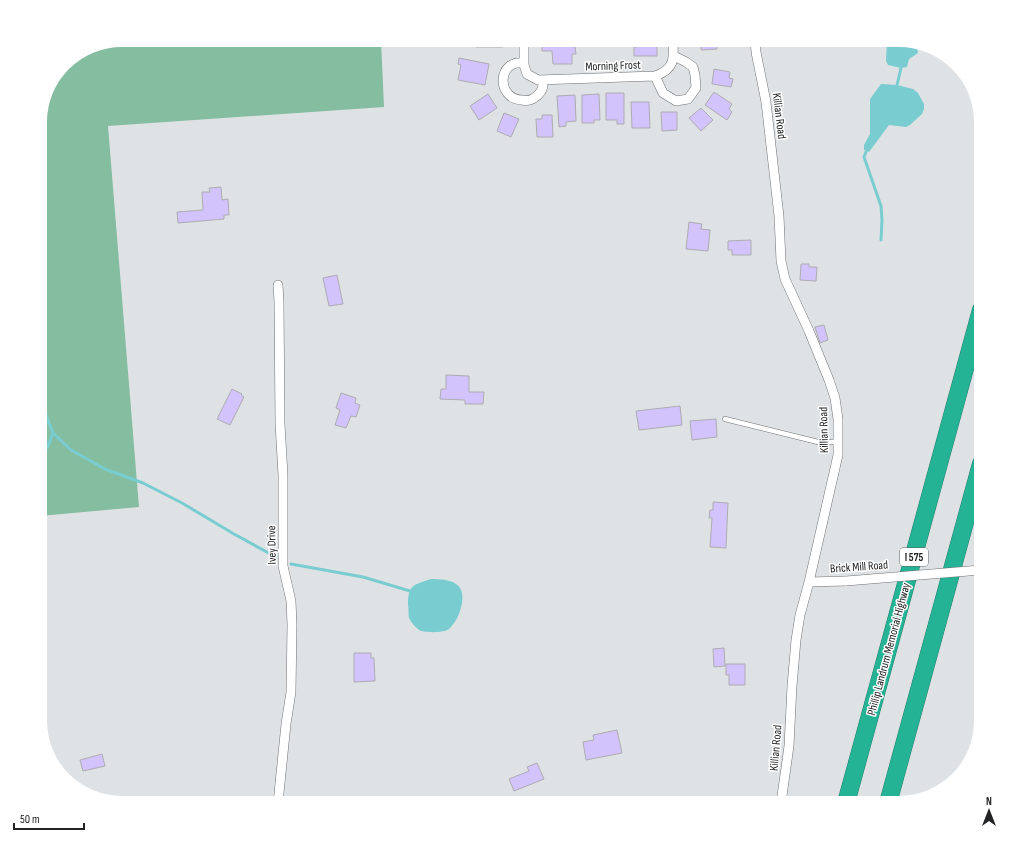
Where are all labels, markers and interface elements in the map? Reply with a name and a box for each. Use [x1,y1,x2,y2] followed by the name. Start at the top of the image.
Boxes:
[585,58,641,74] street label: Morning Frost
[769,92,789,140] street label: Killian Road
[816,407,832,453] street label: Killian Road
[264,525,280,565] street label: Ivey Drive
[900,548,928,566] road number: I 575
[830,557,888,577] street label: Brick Mill Road
[864,581,914,717] street label: Phillip Landrum Memorial Highway
[767,724,785,772] street label: Killian Road
[969,791,1009,831] north arrow
[986,795,992,808] text: N
[14,805,84,831] scale bar
[20,812,40,827] text: 50 m

